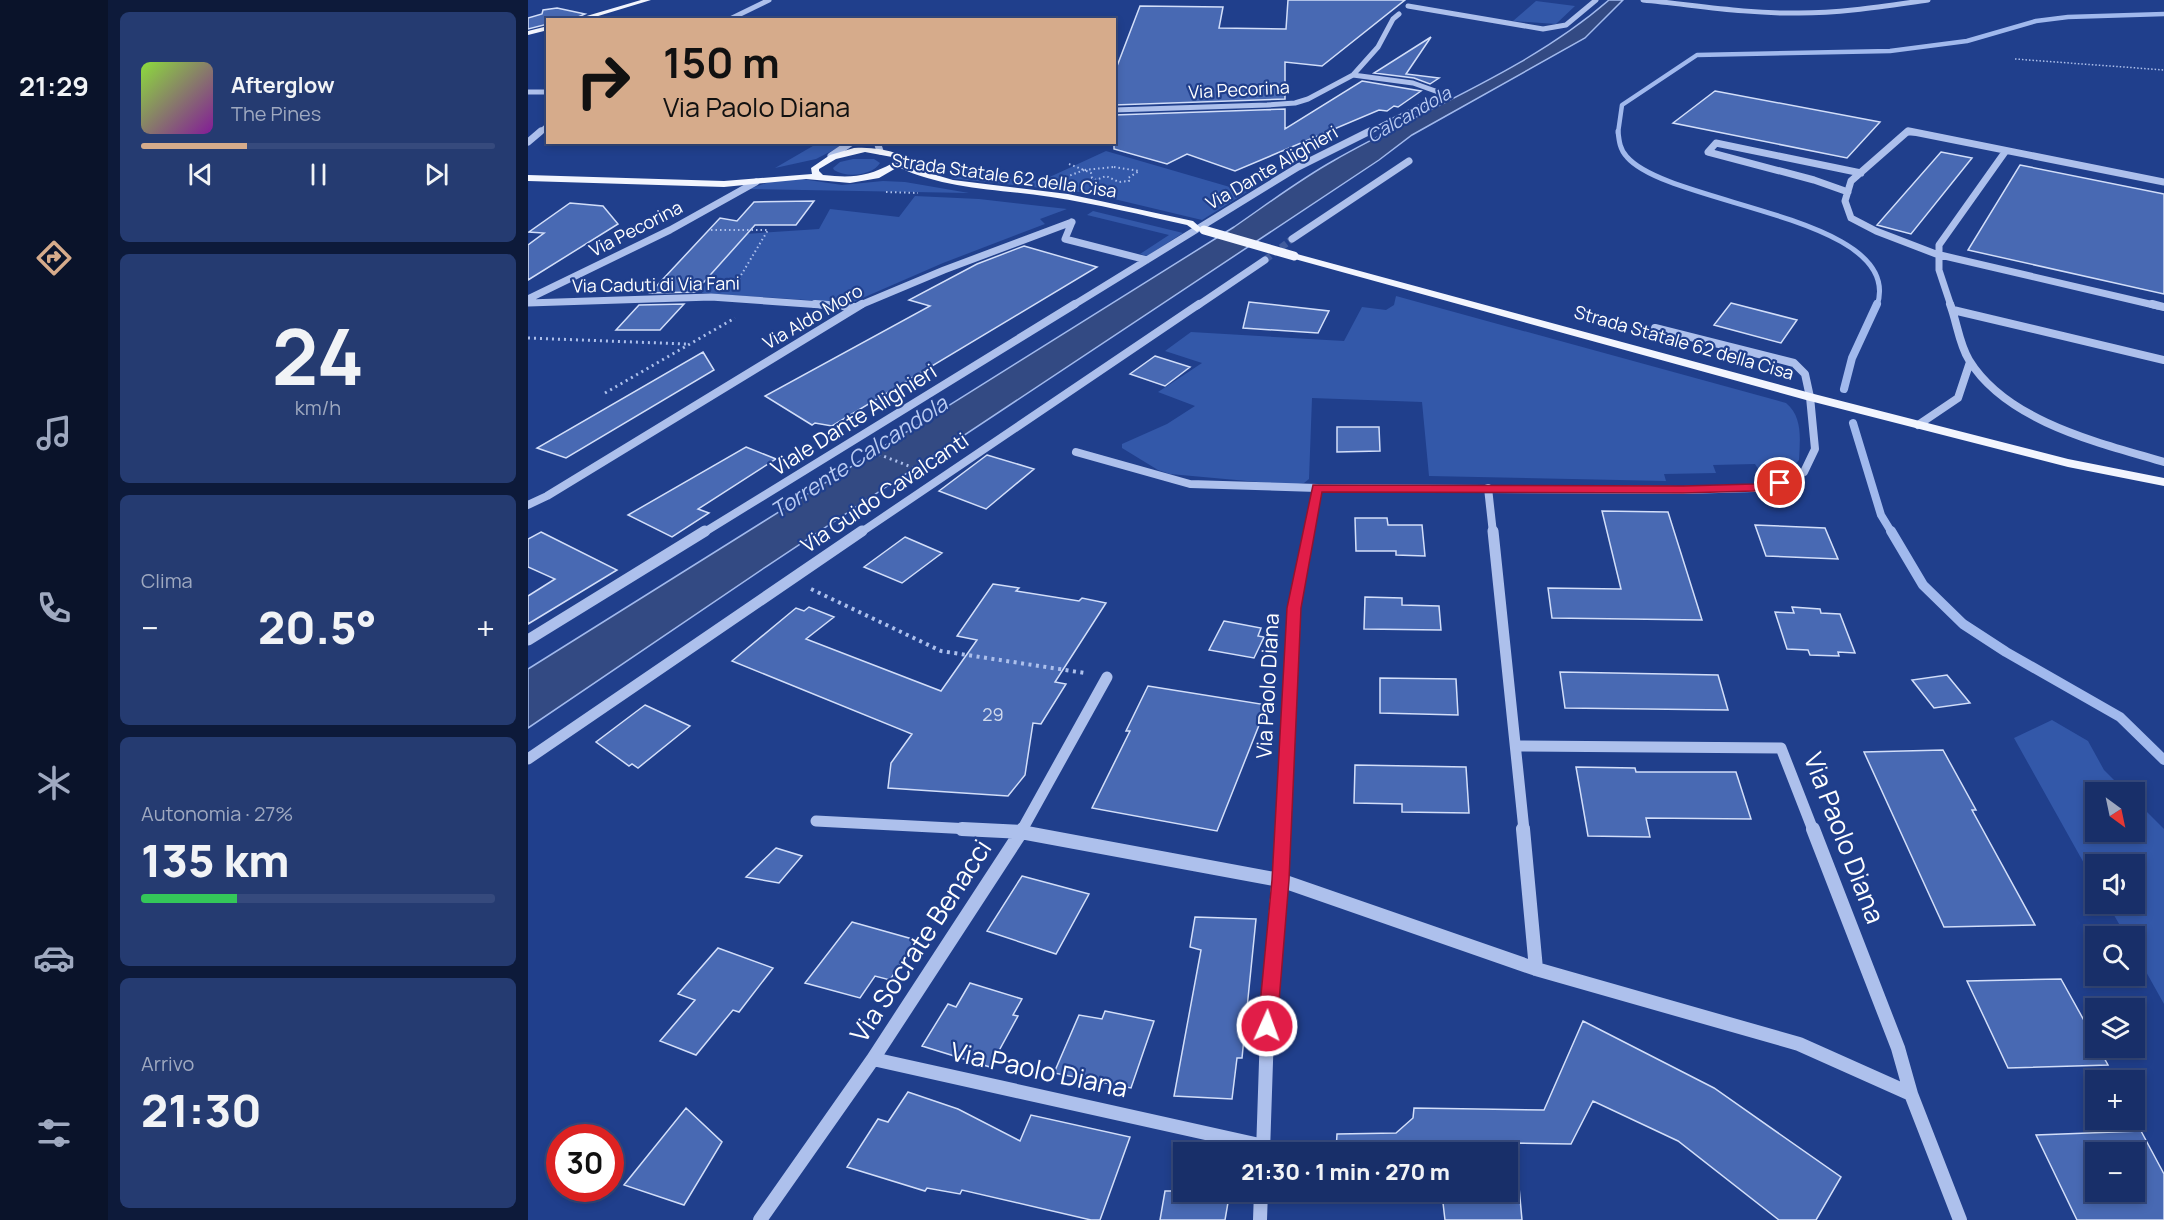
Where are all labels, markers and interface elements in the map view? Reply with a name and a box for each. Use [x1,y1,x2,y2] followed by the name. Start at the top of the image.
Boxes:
[663,33,780,91] text: 150 m
[564,42,642,120] icon: right
[19,67,89,104] text: 21:29
[231,70,335,100] text: Afterglow
[1188,74,1290,104] street label: Via Pecorina
[1362,80,1456,148] water label: Calcandola
[663,88,850,125] text: Via Paolo Diana
[231,100,321,127] text: The Pines
[1201,120,1342,215] street label: Via Dante Alighieri
[890,147,1118,203] street label: Strada Statale 62 della Cisa
[184,158,217,191] icon: previous
[302,158,335,191] icon: pause
[420,158,453,191] icon: next
[585,194,686,262] street label: Via Pecorina
[33,237,75,279] icon: directions
[572,271,740,297] street label: Via Caduti di Via Fani
[758,278,867,354] street label: Via Aldo Moro
[1572,299,1797,385] street label: Strada Statale 62 della Cisa
[272,302,364,408] text: 24
[765,357,942,482] street label: Viale Dante Alighieri
[765,388,955,525] water label: Torrente Calcandola
[295,394,341,421] text: km/h
[33,412,75,454] icon: music
[795,426,974,559] street label: Via Guido Cavalcanti
[1754,457,1805,508] pin
[1763,466,1796,499] icon: arrive
[141,567,193,594] text: Clima
[33,587,75,629] icon: phone
[258,596,377,658] text: 20.5°
[141,605,159,650] text: −
[476,605,495,650] text: +
[1249,612,1285,759] street label: Via Paolo Diana
[982,702,1004,726] house number: 29
[1796,747,1894,928] street label: Via Paolo Diana
[33,762,75,804] icon: climate
[2085,782,2145,842] north arrow
[2085,782,2145,1202] map controls
[141,800,293,827] text: Autonomia · 27%
[141,829,290,891] text: 135 km
[841,832,999,1049] street label: Via Socrate Benacci
[2085,854,2145,914] button: sound
[2085,926,2145,986] button: search
[33,937,75,979] icon: car
[1235,994,1299,1058] position arrow
[2085,998,2145,1058] button: layers
[947,1033,1131,1105] street label: Via Paolo Diana
[141,1050,194,1077] text: Arrivo
[2085,1070,2145,1130] button: +
[141,1079,262,1141] text: 21:30
[33,1112,75,1154] icon: filters
[546,1124,624,1202] speed limit sign: 30
[2085,1142,2145,1202] button: −
[1241,1157,1450,1187] text: 21:30 · 1 min · 270 m

